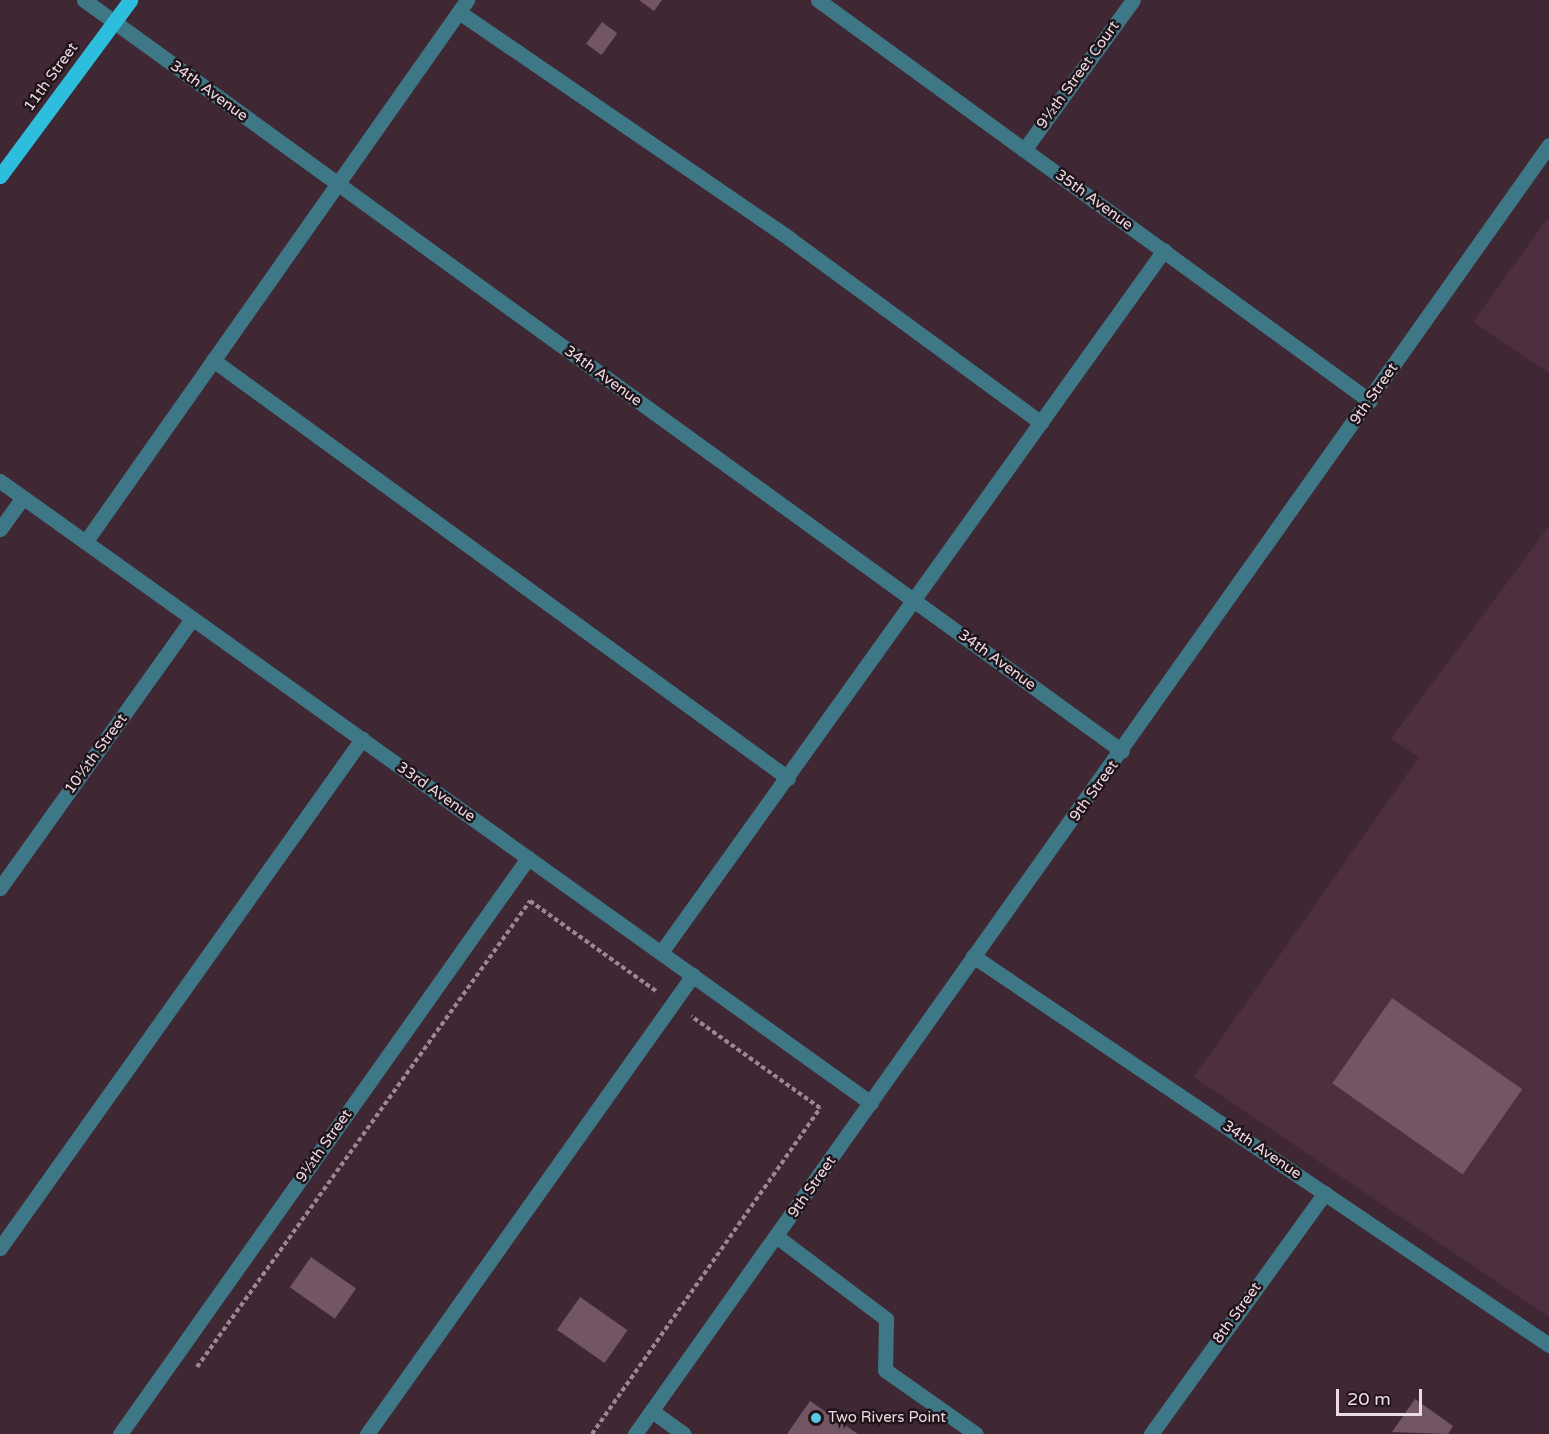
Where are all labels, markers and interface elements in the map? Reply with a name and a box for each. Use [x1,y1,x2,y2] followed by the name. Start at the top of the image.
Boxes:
[1033,18,1123,132] street label: 9½th Street Court
[20,39,82,115] street label: 11th Street
[167,57,251,125] street label: 34th Avenue
[1052,166,1136,234] street label: 35th Avenue
[561,342,645,410] street label: 34th Avenue
[1346,360,1402,428] street label: 9th Street
[955,626,1039,694] street label: 34th Avenue
[61,711,131,797] street label: 10½th Street
[1066,757,1122,825] street label: 9th Street
[393,758,479,826] street label: 33rd Avenue
[292,1106,356,1186] street label: 9½th Street
[1219,1117,1305,1183] street label: 34th Avenue
[784,1153,840,1221] street label: 9th Street
[1209,1279,1265,1347] street label: 8th Street
[1339,1377,1424,1415] scale bar
[1347,1388,1391,1410] text: 20 m
[828,1409,946,1427] place label: Two Rivers Point
[809,1411,823,1425] marker: Two Rivers Point

